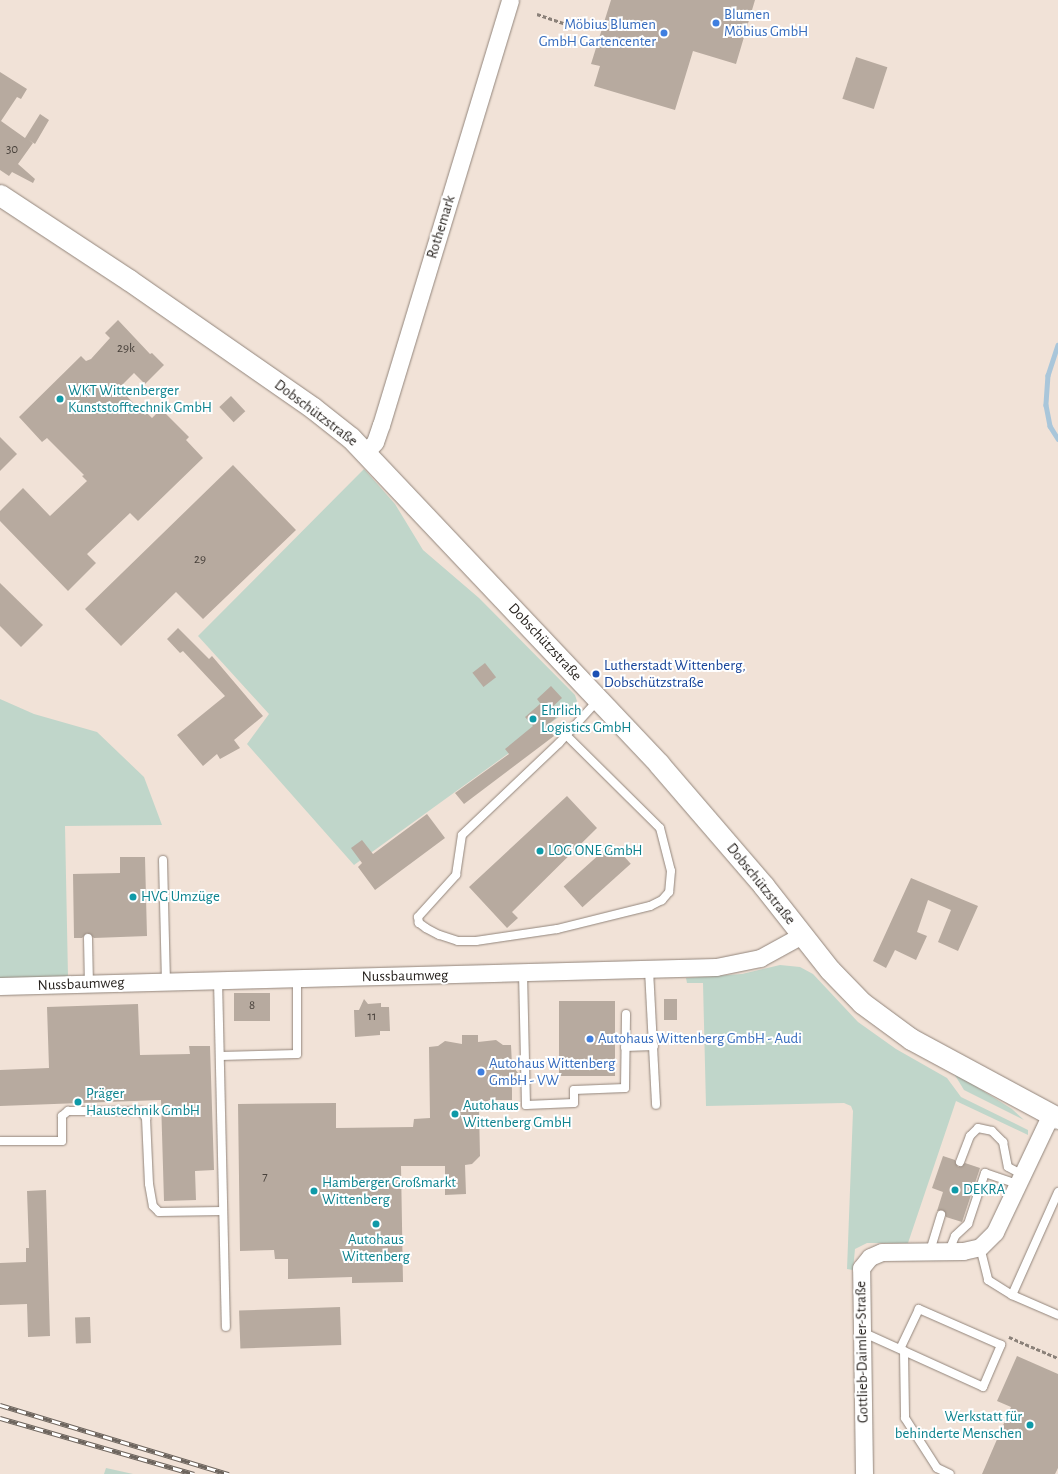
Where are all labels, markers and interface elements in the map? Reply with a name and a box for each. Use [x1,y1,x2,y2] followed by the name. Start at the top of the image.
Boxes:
[724,5,808,40] place label: Blumen Möbius GmbH
[539,15,656,50] place label: Möbius Blumen GmbH Gartencenter
[711,18,721,28] marker: Blumen Möbius GmbH
[659,28,669,38] marker: Möbius Blumen GmbH Gartencenter
[6,142,18,158] house number: 30
[423,193,459,261] street label: Rothemark
[117,341,135,357] house number: 29k
[271,376,361,450] street label: Dobschützstraße
[68,381,212,416] place label: WKT Wittenberger Kunststofftechnik GmbH
[55,394,65,404] marker: WKT Wittenberger Kunststofftechnik GmbH
[194,552,206,568] house number: 29
[504,599,586,685] street label: Dobschützstraße
[604,656,746,691] place label: Lutherstadt Wittenberg, Dobschützstraße
[591,669,601,679] marker: Lutherstadt Wittenberg, Dobschützstraße
[541,701,631,736] place label: Ehrlich Logistics GmbH
[528,714,538,724] marker: Ehrlich Logistics GmbH
[723,840,799,928] street label: Dobschützstraße
[548,842,643,860] place label: LOG ONE GmbH
[535,846,545,856] marker: LOG ONE GmbH
[141,888,220,906] place label: HVG Umzüge
[128,892,138,902] marker: HVG Umzüge
[362,966,448,986] street label: Nussbaumweg
[37,973,125,995] street label: Nussbaumweg
[249,998,255,1014] house number: 8
[368,1009,376,1025] house number: 11
[598,1030,802,1048] place label: Autohaus Wittenberg GmbH - Audi
[585,1034,595,1044] marker: Autohaus Wittenberg GmbH - Audi
[489,1054,615,1089] place label: Autohaus Wittenberg GmbH - VW
[476,1067,486,1077] marker: Autohaus Wittenberg GmbH - VW
[86,1084,200,1119] place label: Präger Haustechnik GmbH
[463,1096,572,1131] place label: Autohaus Wittenberg GmbH
[73,1097,83,1107] marker: Präger Haustechnik GmbH
[450,1109,460,1119] marker: Autohaus Wittenberg GmbH
[262,1169,268,1185] house number: 7
[322,1173,456,1208] place label: Hamberger Großmarkt Wittenberg
[963,1181,1005,1199] place label: DEKRA
[950,1185,960,1195] marker: DEKRA
[309,1186,319,1196] marker: Hamberger Großmarkt Wittenberg
[371,1219,381,1229] marker: Autohaus Wittenberg
[342,1230,410,1265] place label: Autohaus Wittenberg
[852,1281,872,1423] street label: Gottlieb-Daimler-Straße
[895,1407,1022,1442] place label: Werkstatt für behinderte Menschen
[1025,1420,1035,1430] marker: Werkstatt für behinderte Menschen

